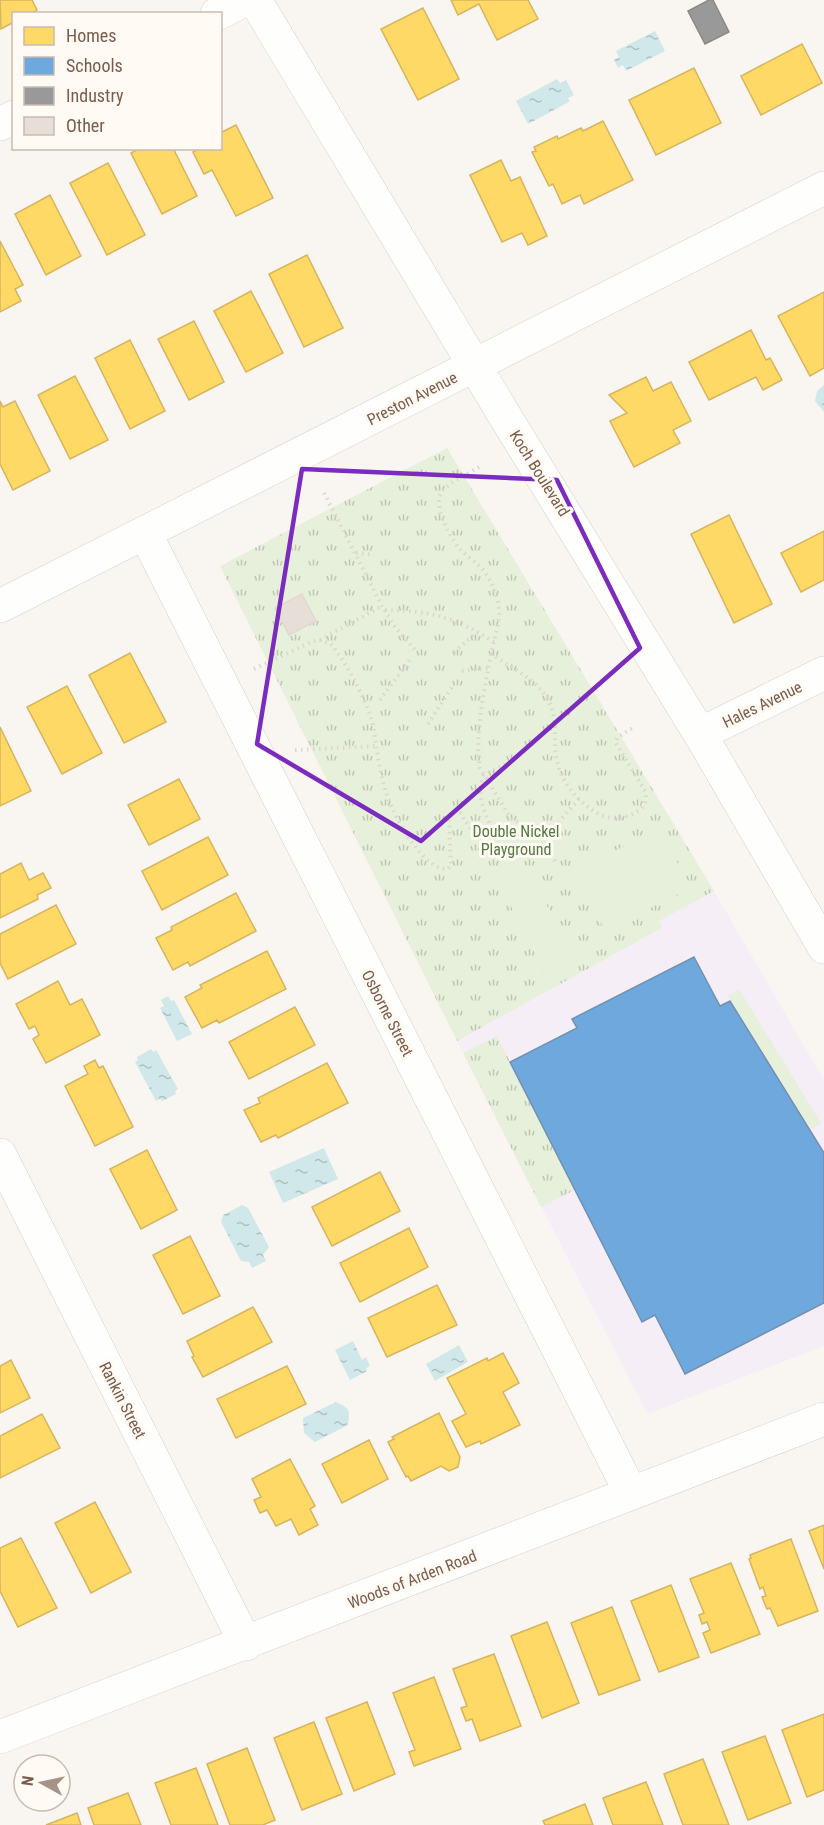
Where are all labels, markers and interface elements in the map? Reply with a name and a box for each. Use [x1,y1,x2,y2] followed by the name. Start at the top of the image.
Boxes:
[12,12,222,150] legend
[66,25,116,46] text: Homes
[66,55,123,76] text: Schools
[66,85,124,106] text: Industry
[66,115,105,136] text: Other
[364,368,460,429] street label: Preston Avenue
[506,427,574,520] street label: Koch Boulevard
[719,677,805,732] street label: Hales Avenue
[473,822,559,859] park label: Double Nickel Playground
[358,967,418,1060] street label: Osborne Street
[95,1359,150,1442] street label: Rankin Street
[345,1546,479,1613] street label: Woods of Arden Road
[12,1753,72,1813] north arrow
[18,1775,38,1787] text: N

